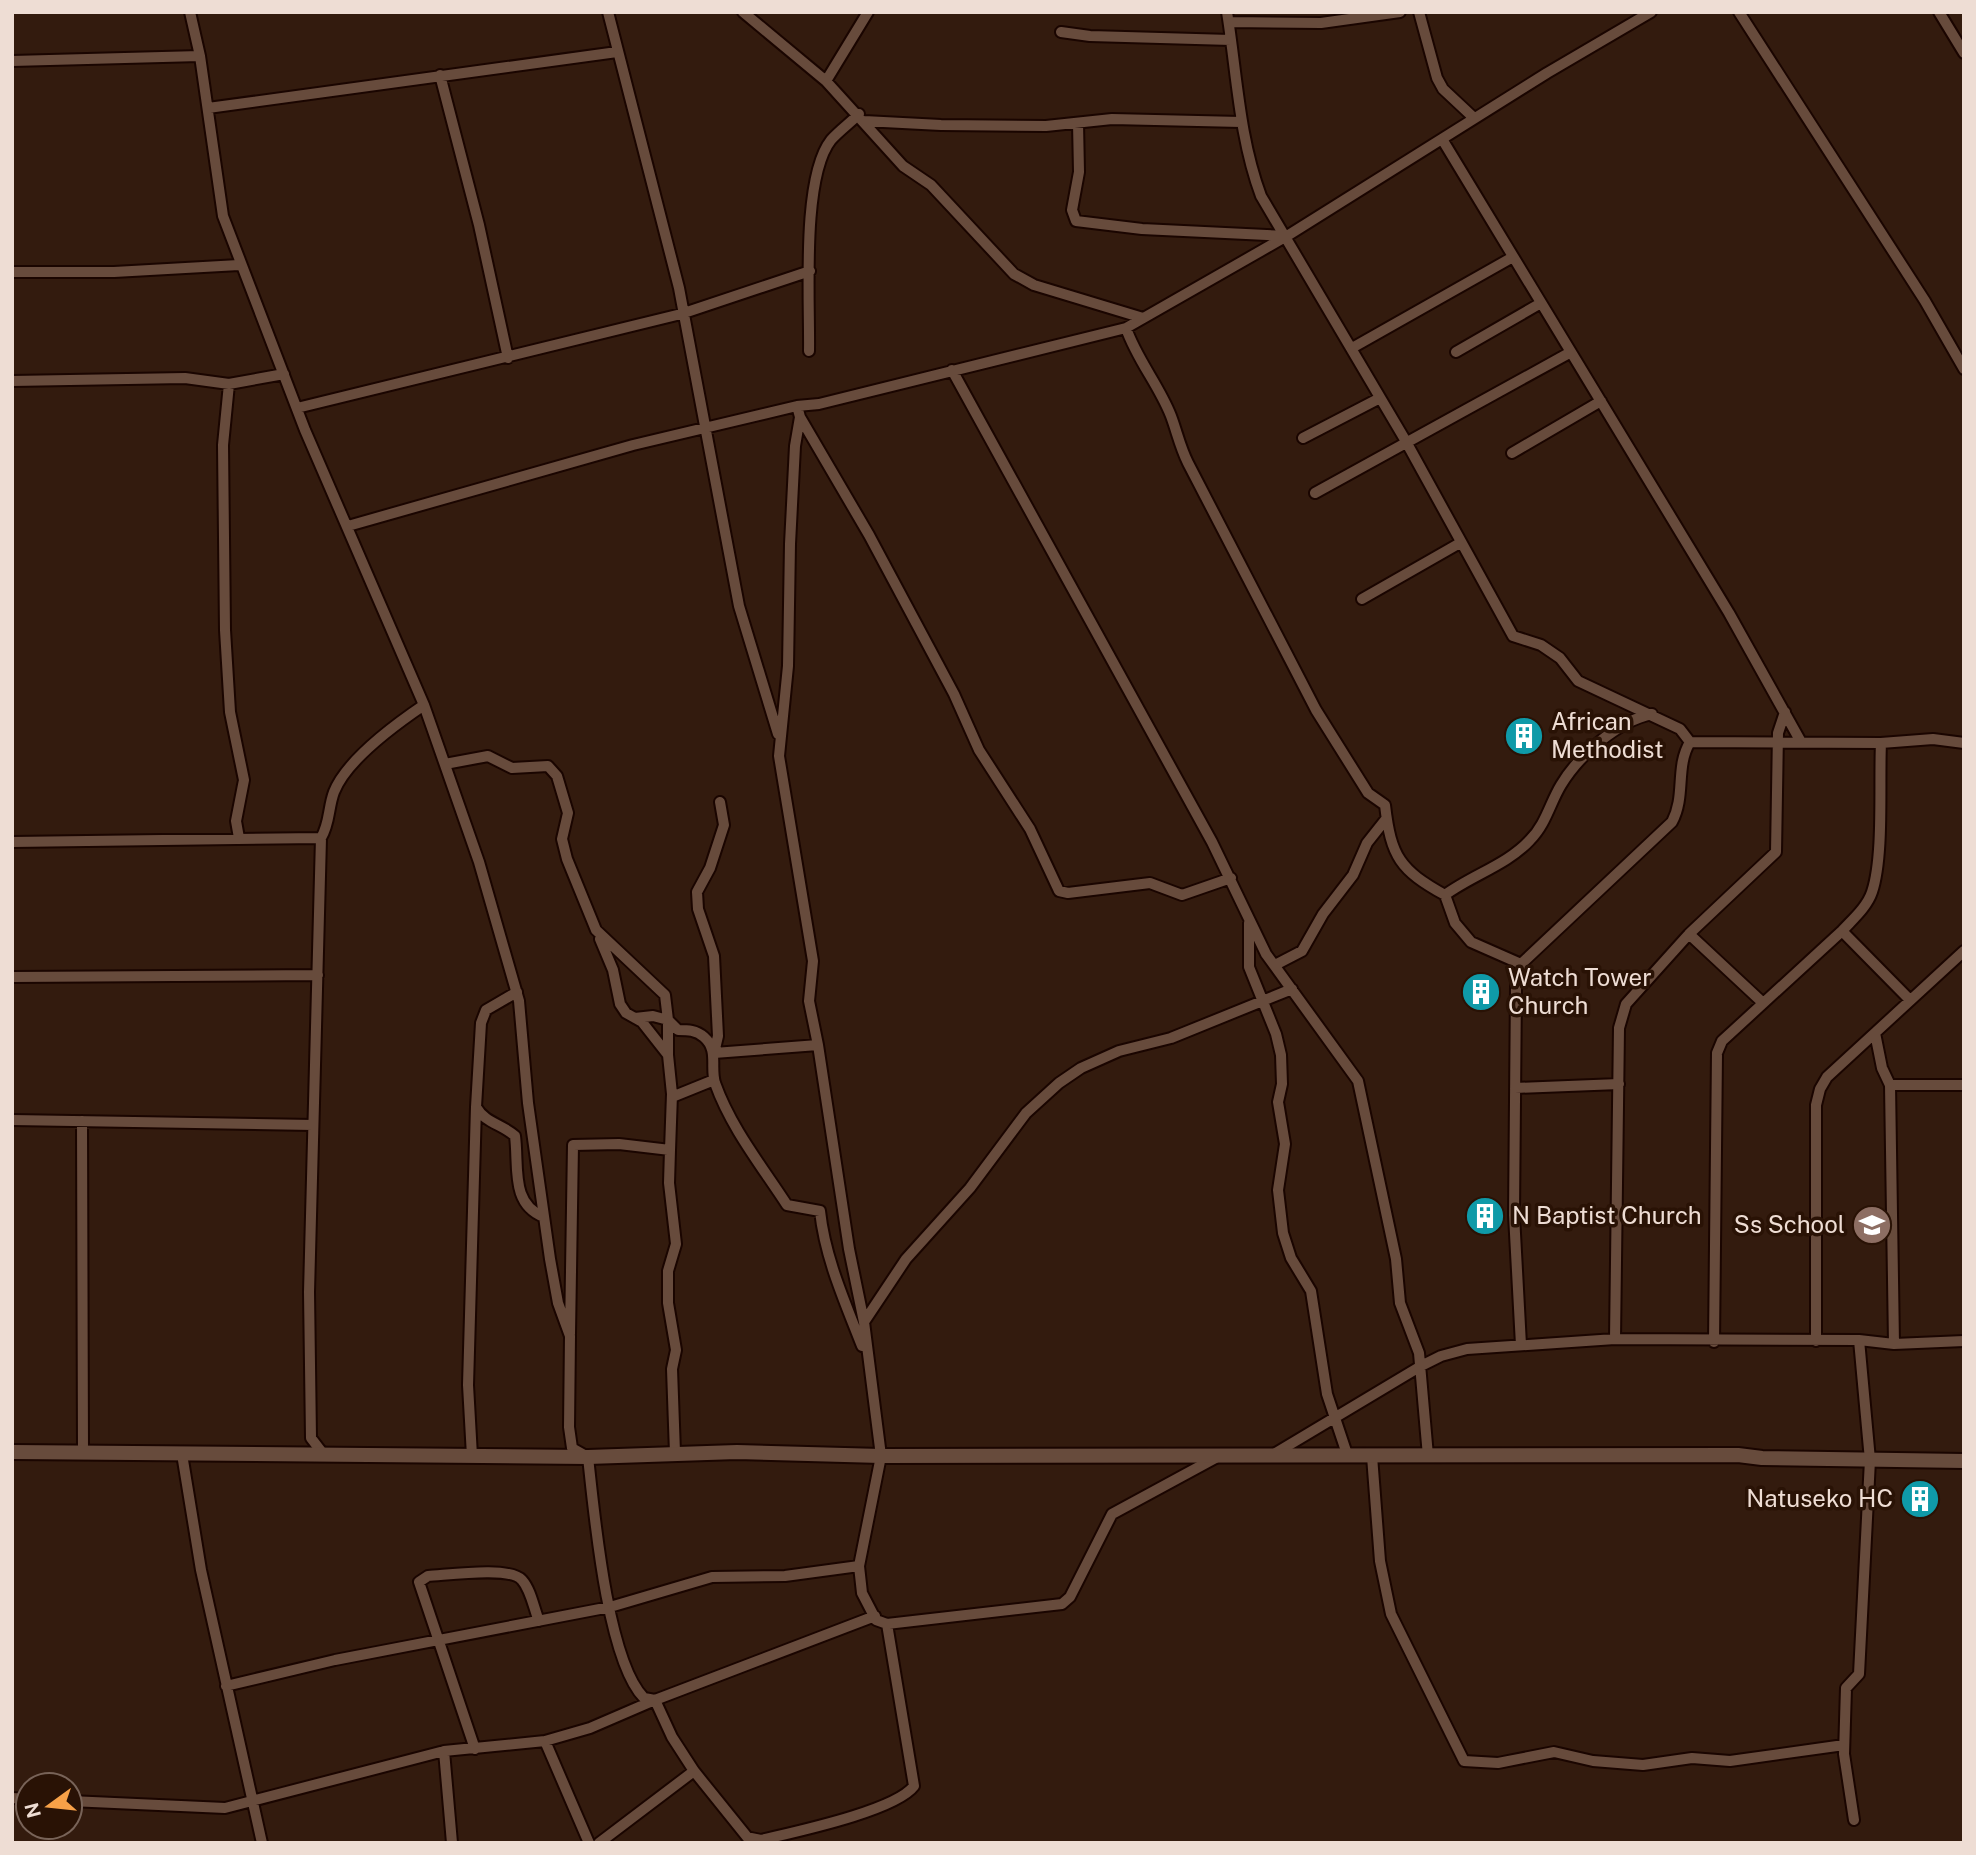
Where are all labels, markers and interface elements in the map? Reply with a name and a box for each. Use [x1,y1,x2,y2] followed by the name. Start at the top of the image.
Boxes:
[1551,707,1664,763] place label: African Methodist
[1503,715,1545,757] building icon: African Methodist
[1508,963,1652,1019] place label: Watch Tower Church
[1460,971,1502,1013] building icon: Watch Tower Church
[1464,1195,1506,1237] building icon: N Baptist Church
[1512,1201,1702,1229] place label: N Baptist Church
[1851,1204,1893,1246] school or university icon: Ss School
[1734,1210,1845,1238] place label: Ss School
[1899,1478,1941,1520] building icon: Natuseko HC
[1746,1484,1893,1512] place label: Natuseko HC
[14,1771,84,1841] north arrow
[20,1800,45,1820] text: N

